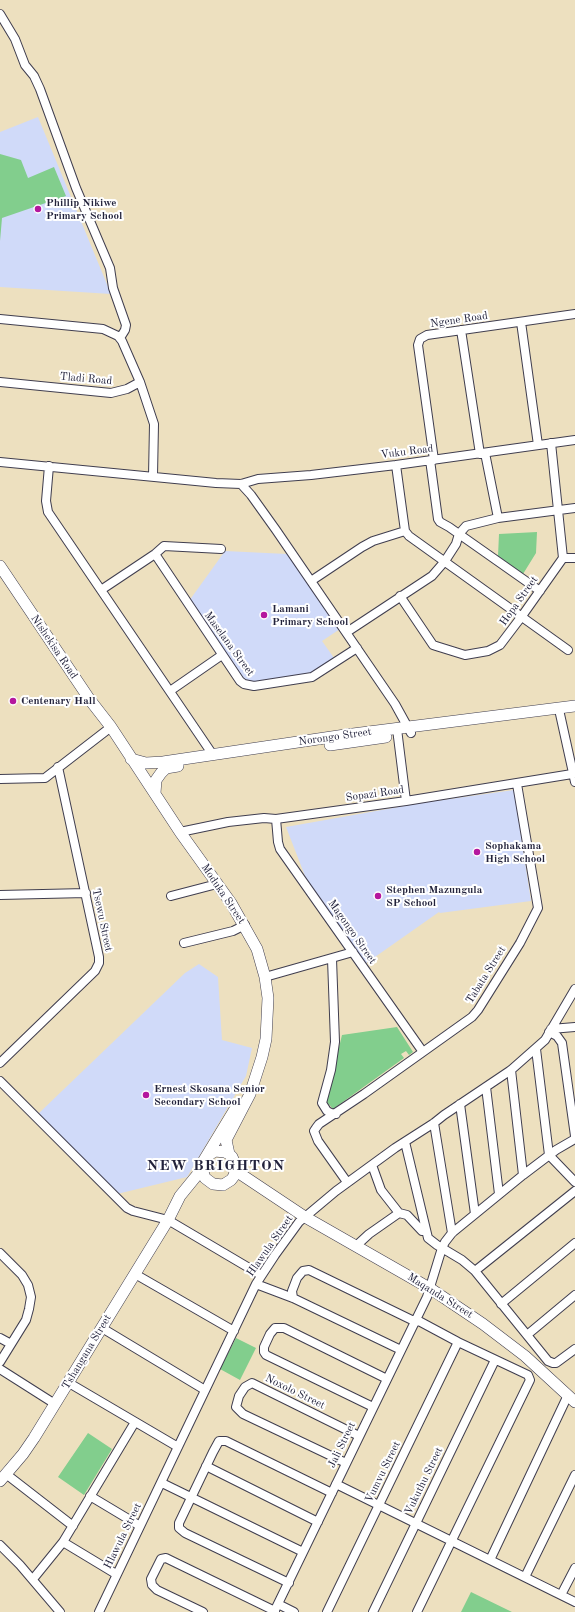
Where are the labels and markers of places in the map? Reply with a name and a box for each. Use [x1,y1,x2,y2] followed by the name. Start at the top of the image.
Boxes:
[46,196,122,222] place label: Phillip Nikiwe Primary School
[33,204,43,214] marker: Phillip Nikiwe Primary School
[272,602,348,628] place label: Lamani Primary School
[259,610,269,620] marker: Lamani Primary School
[21,694,96,708] place label: Centenary Hall
[8,696,18,706] marker: Centenary Hall
[485,839,545,865] place label: Sophakama High School
[472,847,482,857] marker: Sophakama High School
[386,883,482,909] place label: Stephen Mazungula SP School
[373,891,383,901] marker: Stephen Mazungula SP School
[154,1082,265,1108] place label: Ernest Skosana Senior Secondary School
[141,1090,151,1100] marker: Ernest Skosana Senior Secondary School

